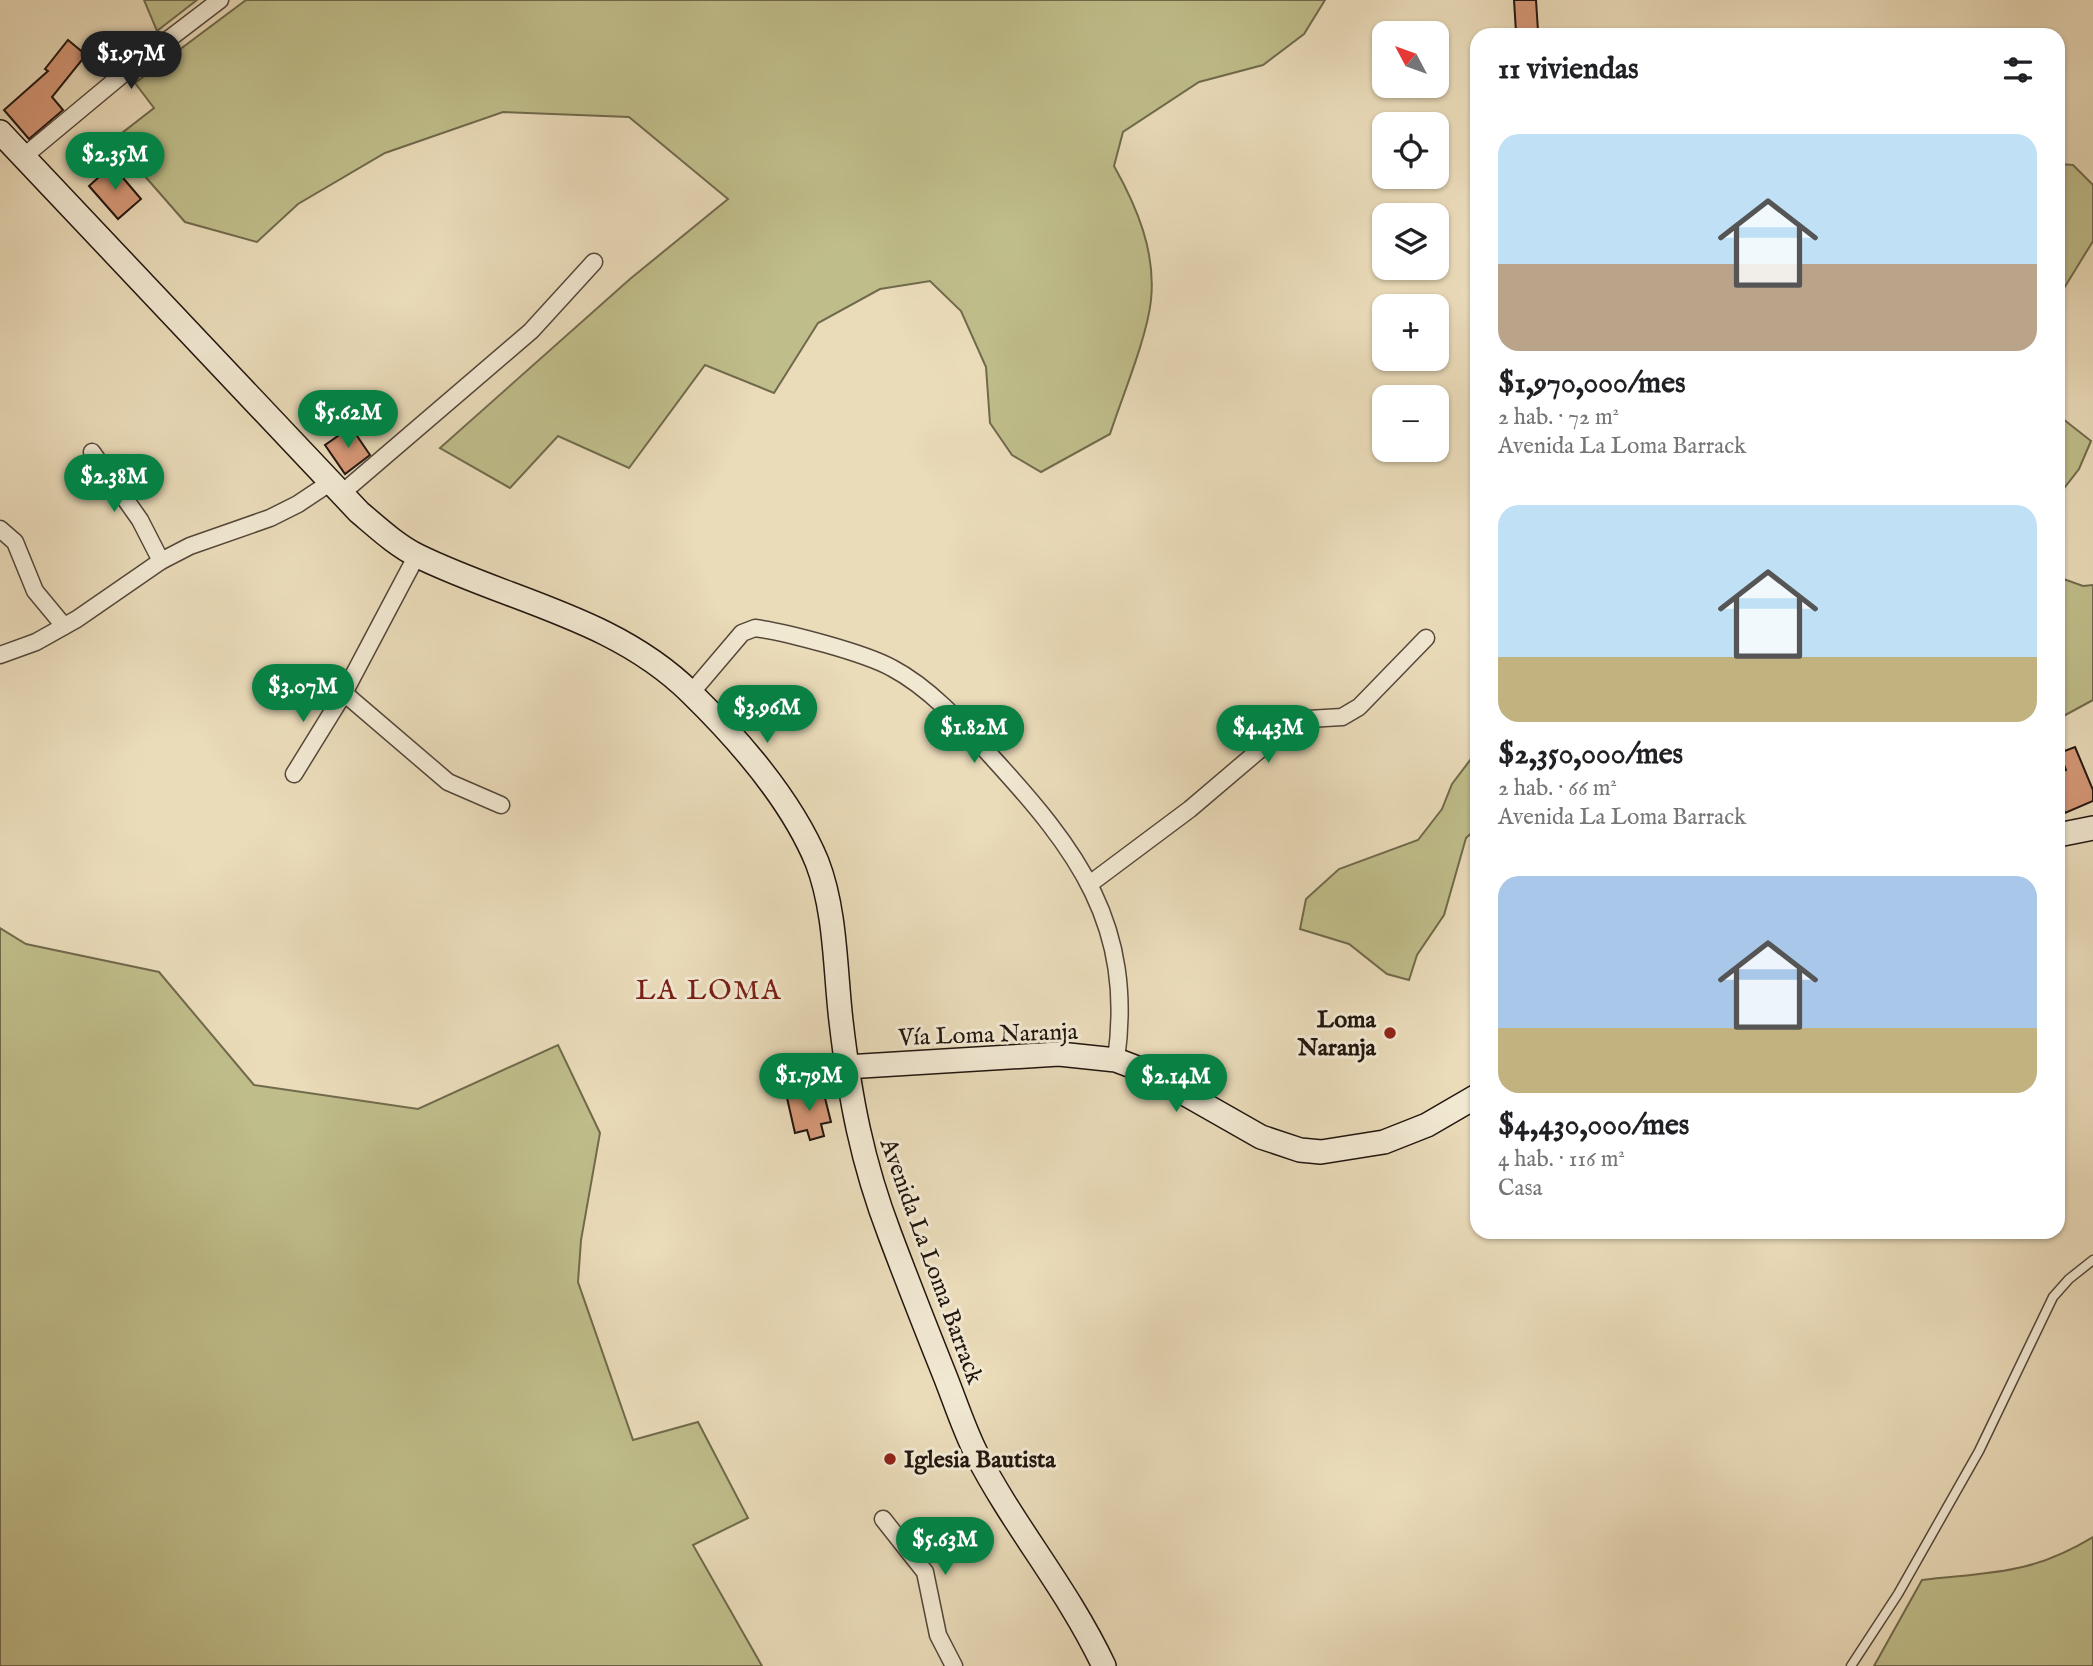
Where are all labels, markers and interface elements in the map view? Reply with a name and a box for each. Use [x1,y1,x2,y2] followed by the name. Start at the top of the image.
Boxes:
[1372,21,1449,98] north arrow
[1372,21,1449,462] map controls
[74,32,188,91] pin: $1.97M
[97,39,165,68] text: $1.97M
[1498,51,1639,89] text: 11 viviendas
[1999,51,2037,89] icon: filters
[1372,112,1449,189] button: locate
[58,132,172,192] pin: $2.35M
[81,140,149,169] text: $2.35M
[1705,180,1831,306] icon: home
[1372,203,1449,280] button: layers
[1372,294,1449,371] button: +
[1498,365,1685,403] text: $1,970,000/mes
[1372,385,1449,462] button: −
[291,391,405,450] pin: $5.62M
[314,398,382,427] text: $5.62M
[1498,403,1619,432] text: 2 hab. · 72 m²
[1498,432,1746,461] text: Avenida La Loma Barrack
[57,454,171,514] pin: $2.38M
[80,462,148,491] text: $2.38M
[1705,551,1831,677] icon: home
[246,664,360,724] pin: $3.07M
[268,672,338,701] text: $3.07M
[710,686,824,745] pin: $3.96M
[733,693,801,722] text: $3.96M
[917,706,1031,765] pin: $1.82M
[1211,706,1325,765] pin: $4.43M
[940,713,1008,742] text: $1.82M
[1232,713,1304,742] text: $4.43M
[1498,736,1683,774] text: $2,350,000/mes
[1498,774,1617,803] text: 2 hab. · 66 m²
[1498,803,1746,832] text: Avenida La Loma Barrack
[1705,922,1831,1048] icon: home
[635,974,783,1009] district label: LA LOMA
[1297,1005,1377,1064] place label: Loma Naranja
[897,1017,1079,1054] street label: Vía Loma Naranja
[1382,1025,1398,1041] marker: Loma Naranja
[752,1054,866,1113] pin: $1.79M
[1119,1054,1233,1114] pin: $2.14M
[775,1061,843,1090] text: $1.79M
[1141,1062,1211,1091] text: $2.14M
[1498,1107,1689,1145] text: $4,430,000/mes
[871,1133,990,1389] street label: Avenida La Loma Barrack
[1498,1145,1625,1174] text: 4 hab. · 116 m²
[1498,1174,1542,1203] text: Casa
[904,1445,1056,1476] place label: Iglesia Bautista
[882,1451,898,1467] marker: Iglesia Bautista
[888,1518,1002,1577] pin: $5.63M
[912,1525,978,1554] text: $5.63M

